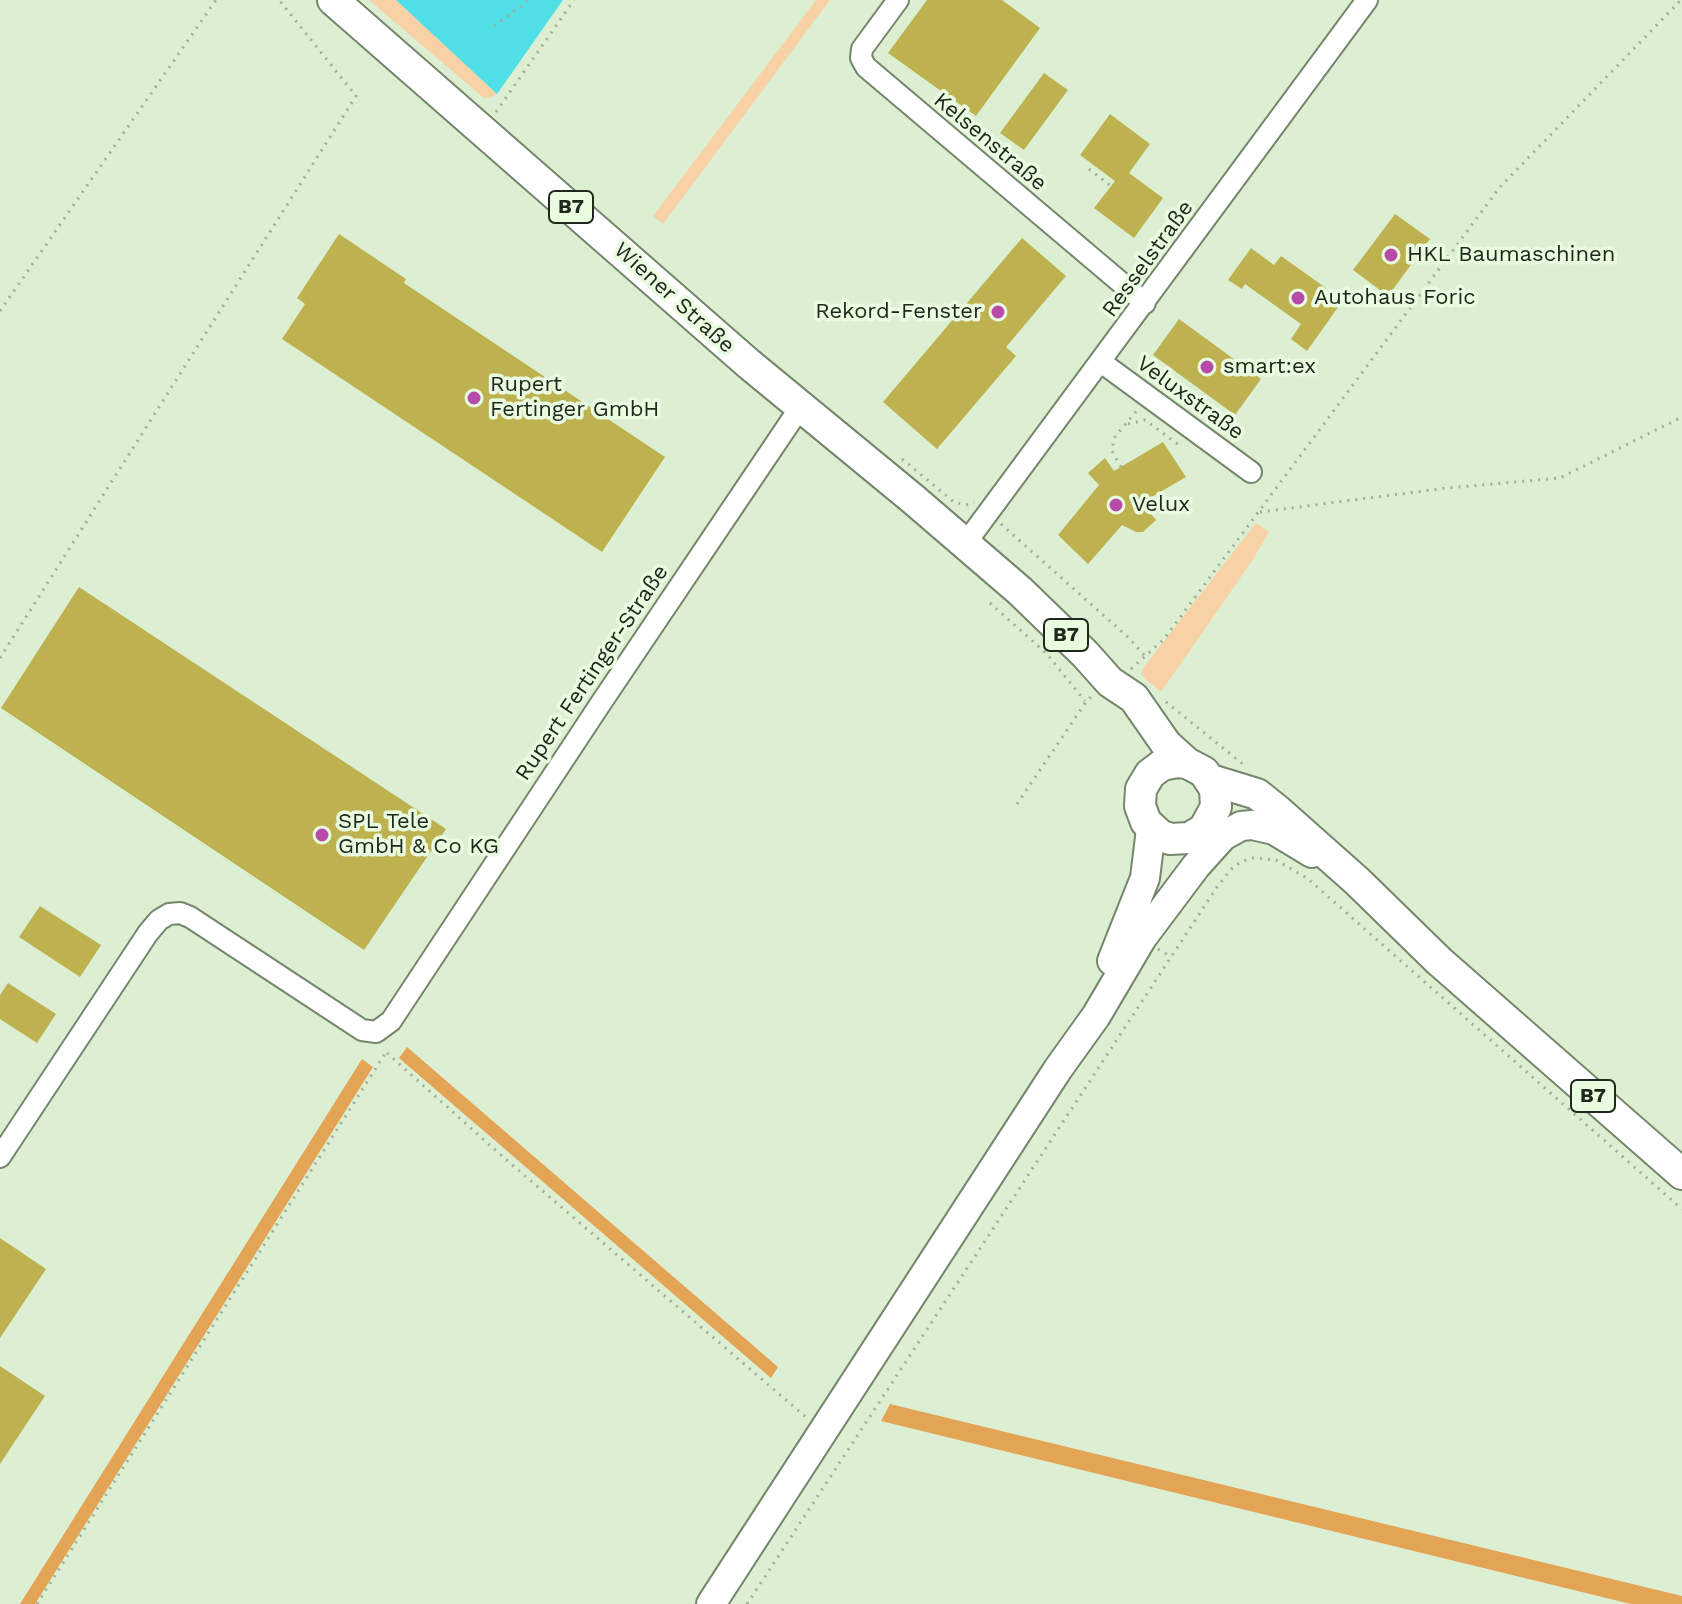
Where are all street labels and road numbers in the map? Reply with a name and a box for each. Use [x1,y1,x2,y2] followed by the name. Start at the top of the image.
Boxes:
[928,87,1052,197] street label: Kelsenstraße
[549,191,593,223] road number: B7
[1097,196,1199,322] street label: Resselstraße
[608,237,740,359] street label: Wiener Straße
[1131,350,1249,446] street label: Veluxstraße
[510,560,674,786] street label: Rupert Fertinger-Straße
[1044,619,1088,651] road number: B7
[1571,1080,1615,1112] road number: B7

